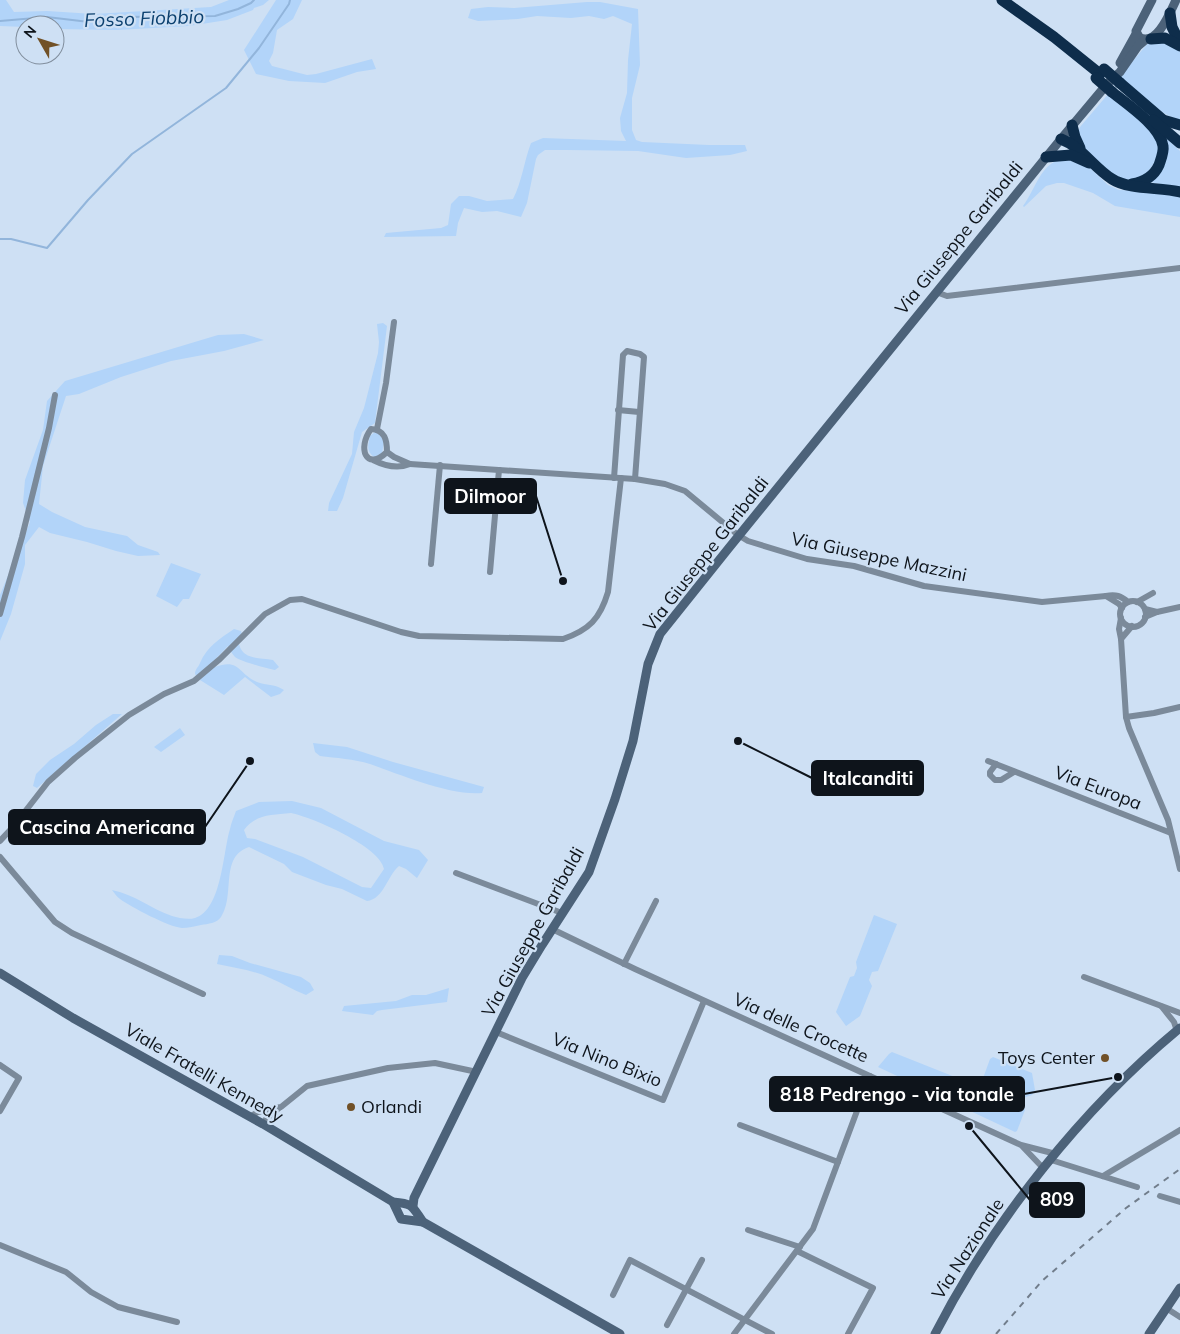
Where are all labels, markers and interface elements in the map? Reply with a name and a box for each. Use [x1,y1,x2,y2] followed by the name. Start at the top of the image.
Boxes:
[84,4,205,32] water label: Fosso Fiobbio
[15,15,65,65] north arrow
[20,22,40,42] text: N
[890,156,1028,319] street label: Via Giuseppe Garibaldi
[638,471,773,636] street label: Via Giuseppe Garibaldi
[445,479,536,513] callout: Dilmoor
[454,484,526,508] text: Dilmoor
[789,527,969,586] street label: Via Giuseppe Mazzini
[1051,760,1145,815] street label: Via Europa
[812,761,923,795] callout: Italcanditi
[823,766,914,790] text: Italcanditi
[9,810,205,844] callout: Cascina Americana
[19,815,195,839] text: Cascina Americana
[476,843,589,1021] street label: Via Giuseppe Garibaldi
[730,987,872,1068] street label: Via delle Crocette
[121,1018,288,1128] street label: Viale Fratelli Kennedy
[549,1027,665,1092] street label: Via Nino Bixio
[998,1046,1095,1069] place label: Toys Center
[1099,1052,1111,1064] marker: Toys Center
[770,1077,1024,1111] callout: 818 Pedrengo - via tonale
[780,1082,1014,1106] text: 818 Pedrengo - via tonale
[361,1095,422,1118] place label: Orlandi
[345,1101,357,1113] marker: Orlandi
[1030,1183,1084,1217] callout: 809
[1040,1187,1074,1211] text: 809
[926,1194,1009,1304] street label: Via Nazionale

